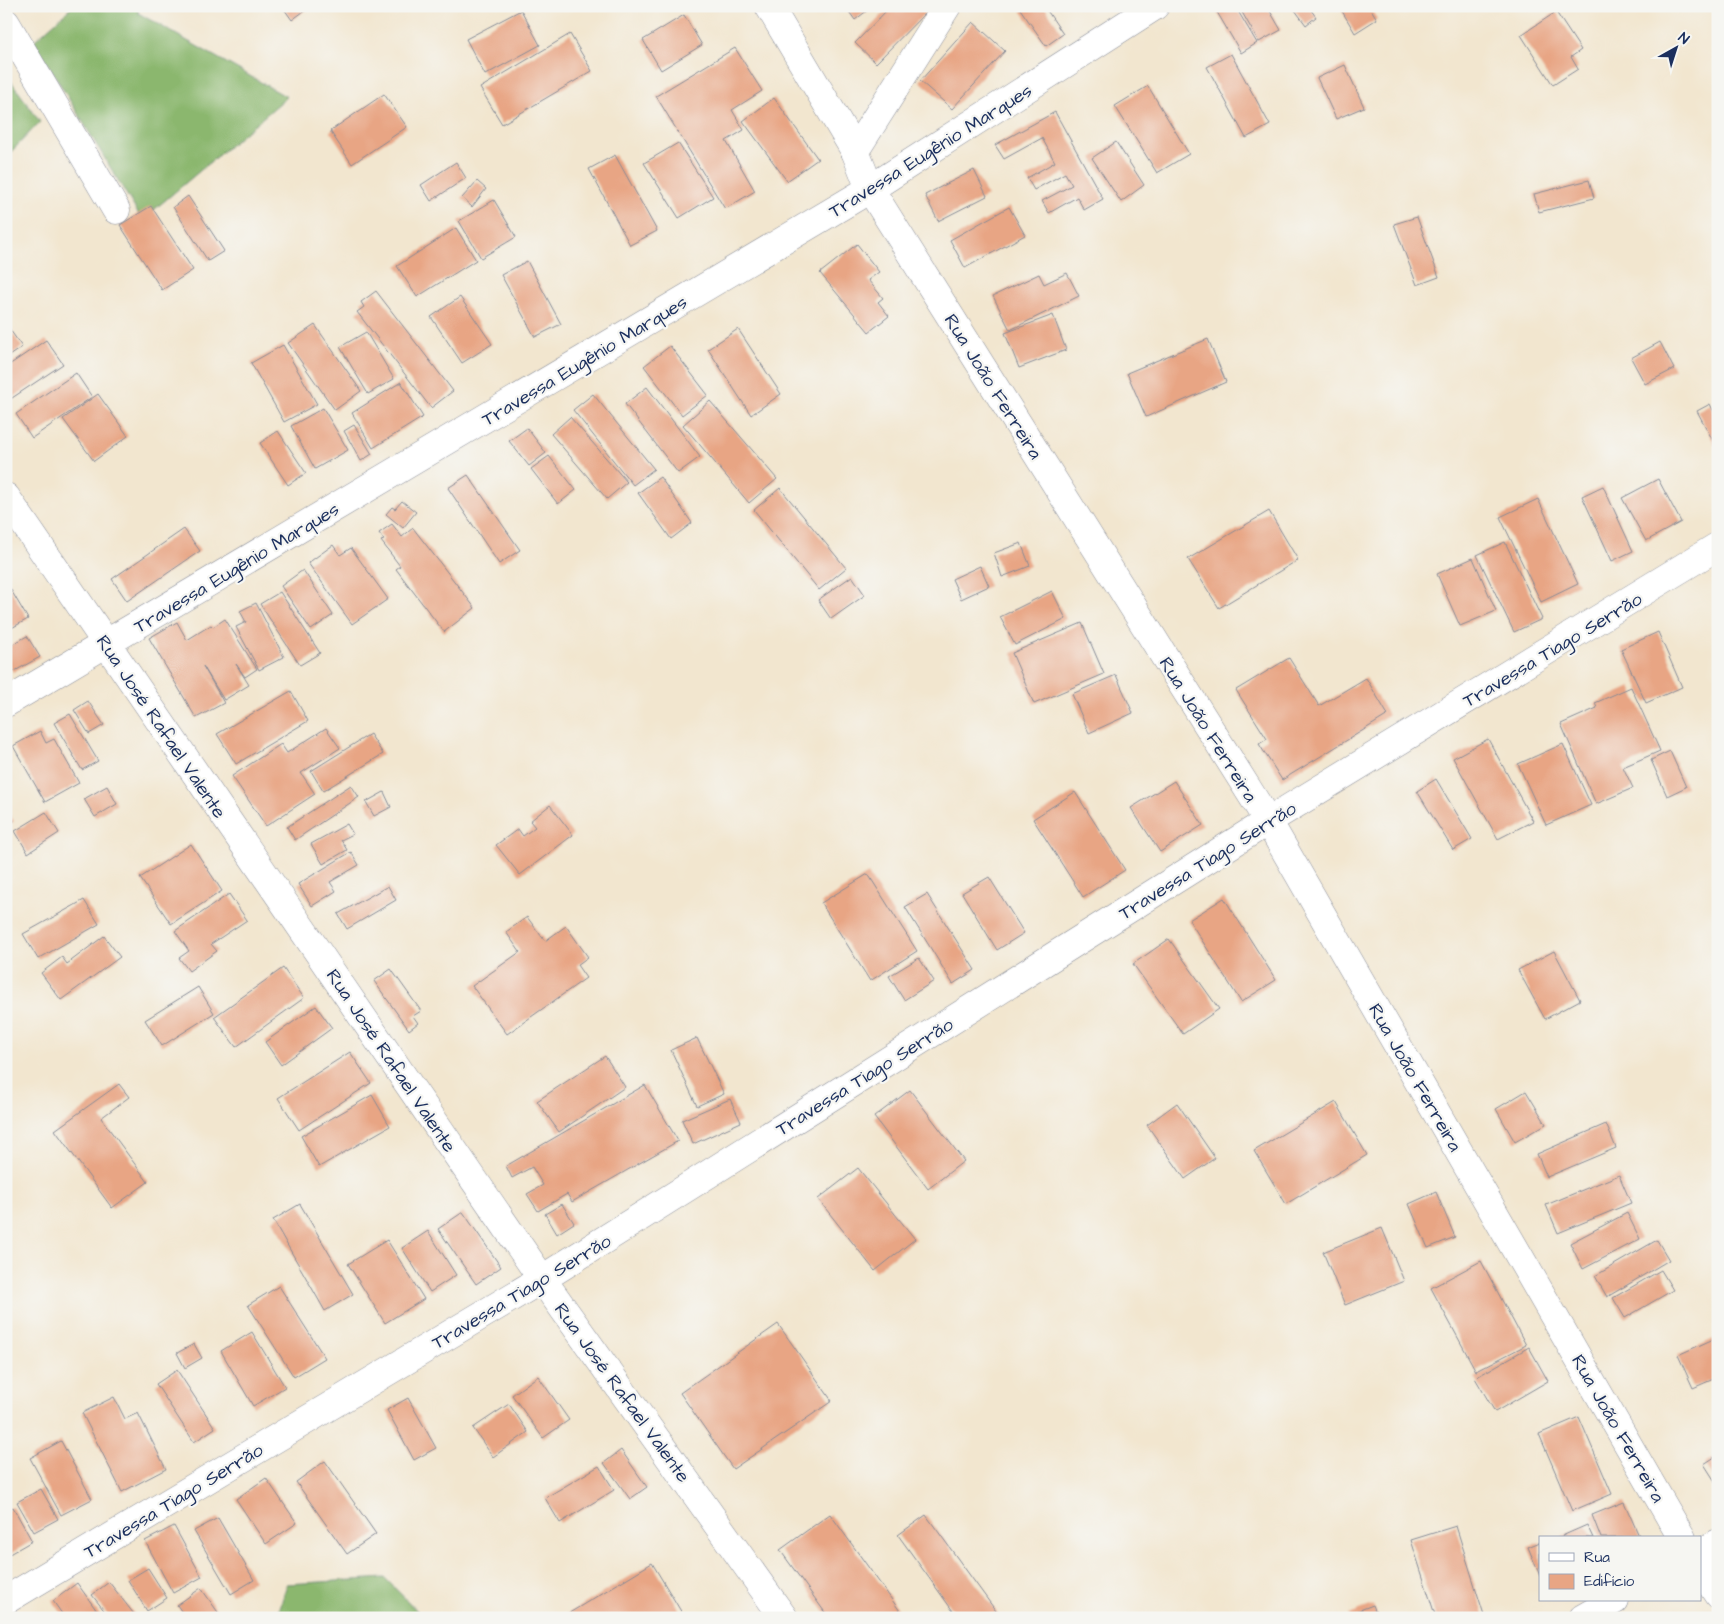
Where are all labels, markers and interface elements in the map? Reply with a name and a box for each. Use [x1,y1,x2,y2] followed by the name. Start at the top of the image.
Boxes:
[1652,22,1702,72] north arrow
[1674,28,1693,49] text: N
[824,78,1038,226] street label: Travessa Eugênio Marques
[477,289,693,434] street label: Travessa Eugênio Marques
[937,309,1049,465] street label: Rua João Ferreira
[129,496,345,641] street label: Travessa Eugênio Marques
[1458,586,1648,715] street label: Travessa Tiago Serrão
[89,630,232,824] street label: Rua José Rafael Valente
[1152,652,1264,808] street label: Rua João Ferreira
[1114,795,1303,928] street label: Travessa Tiago Serrão
[319,964,462,1158] street label: Rua José Rafael Valente
[1361,999,1468,1157] street label: Rua João Ferreira
[771,1011,960,1144] street label: Travessa Tiago Serrão
[427,1228,617,1357] street label: Travessa Tiago Serrão
[547,1298,696,1488] street label: Rua José Rafael Valente
[1564,1350,1671,1508] street label: Rua João Ferreira
[79,1437,269,1566] street label: Travessa Tiago Serrão
[1539,1536,1702,1602] legend
[1584,1547,1610,1568] text: Rua
[1584,1571,1635,1592] text: Edifício

